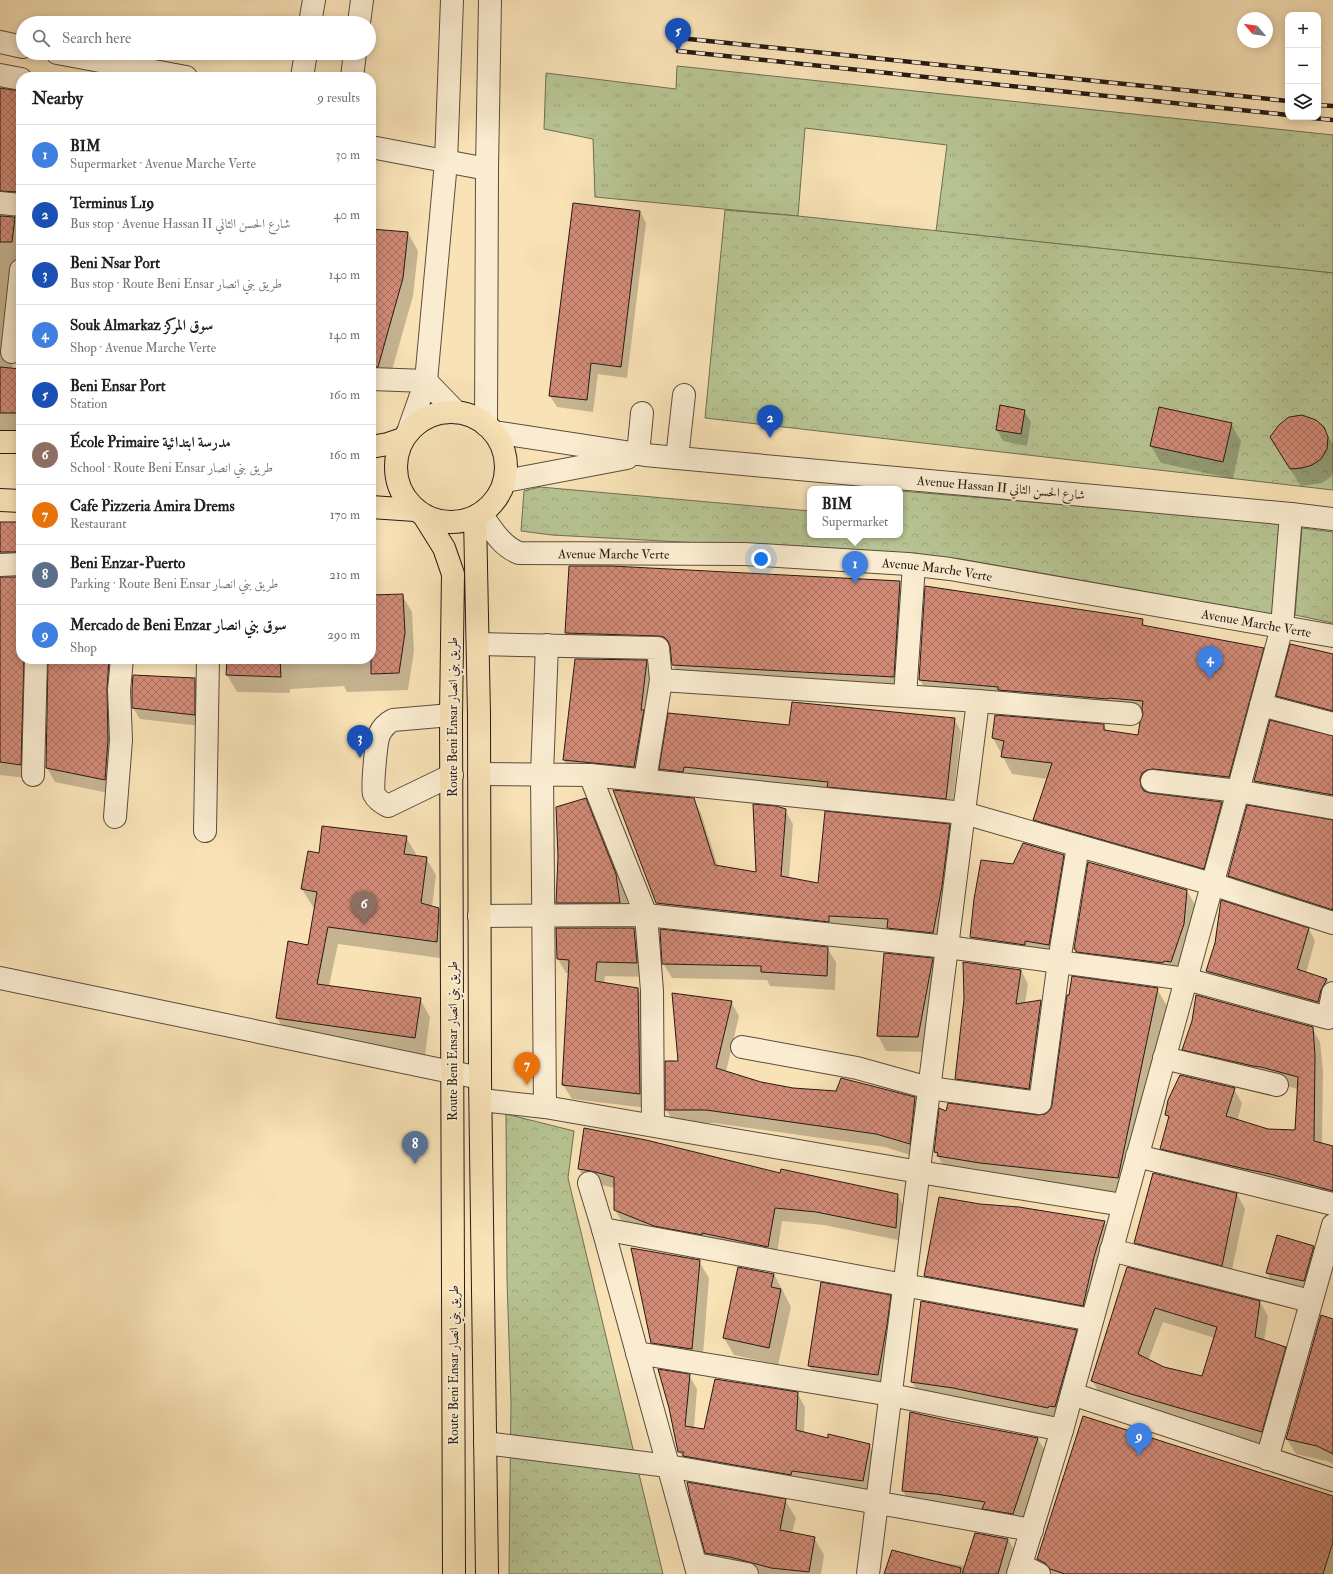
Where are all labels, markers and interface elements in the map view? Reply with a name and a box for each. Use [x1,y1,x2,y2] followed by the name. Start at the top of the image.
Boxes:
[1237,12,1273,48] north arrow
[1285,12,1321,120] map controls
[1285,12,1321,48] button: +
[16,16,376,60] search box
[665,18,691,51] pin: 5
[30,27,52,49] icon: search
[62,29,131,48] text: Search here
[1285,48,1321,84] button: −
[1285,84,1321,120] button: layers
[32,88,83,109] text: Nearby
[317,90,360,106] text: 9 results
[70,137,100,156] text: BIM
[43,147,47,163] text: 1
[336,147,360,163] text: 30 m
[70,156,256,172] text: Supermarket · Avenue Marche Verte
[70,194,154,213] text: Terminus L19
[42,207,48,223] text: 2
[334,207,360,223] text: 40 m
[70,216,290,232] text: Bus stop · Avenue Hassan II شارع الحسن الثاني
[70,254,160,273] text: Beni Nsar Port
[43,267,48,283] text: 3
[329,267,360,283] text: 140 m
[70,276,282,292] text: Bus stop · Route Beni Ensar طريق بني انصار
[70,316,213,335] text: Souk Almarkaz سوق المركز
[41,327,49,343] text: 4
[329,327,360,343] text: 140 m
[70,340,216,356] text: Shop · Avenue Marche Verte
[70,377,166,396] text: Beni Ensar Port
[42,387,48,403] text: 5
[329,387,360,403] text: 160 m
[70,396,107,412] text: Station
[757,405,783,438] pin: 2
[70,433,231,452] text: École Primaire مدرسة ابتدائية
[42,447,48,463] text: 6
[329,447,360,463] text: 160 m
[70,460,273,476] text: School · Route Beni Ensar طريق بني انصار
[915,473,1086,506] street label: Avenue Hassan II شارع الحسن الثاني
[807,486,903,538] popup
[822,495,852,514] text: BIM
[70,497,235,516] text: Cafe Pizzeria Amira Drems
[42,507,48,523] text: 7
[330,507,360,523] text: 170 m
[822,514,888,530] text: Supermarket
[70,516,126,532] text: Restaurant
[557,546,670,563] street label: Avenue Marche Verte
[751,549,771,569] your location
[842,551,868,584] pin: 1
[70,554,185,573] text: Beni Enzar-Puerto
[880,555,994,585] street label: Avenue Marche Verte
[42,567,48,583] text: 8
[329,567,360,583] text: 210 m
[70,576,278,592] text: Parking · Route Beni Ensar طريق بني انصار
[1199,606,1313,641] street label: Avenue Marche Verte
[70,616,286,635] text: Mercado de Beni Enzar سوق بني انصار
[42,627,48,643] text: 9
[327,627,360,643] text: 290 m
[445,637,464,797] street label: Route Beni Ensar طريق بني انصار
[70,640,97,656] text: Shop
[1197,646,1223,679] pin: 4
[347,725,373,758] pin: 3
[351,891,377,924] pin: 6
[445,961,464,1121] street label: Route Beni Ensar طريق بني انصار
[514,1052,540,1085] pin: 7
[402,1131,428,1164] pin: 8
[446,1285,465,1445] street label: Route Beni Ensar طريق بني انصار
[1126,1423,1152,1456] pin: 9

